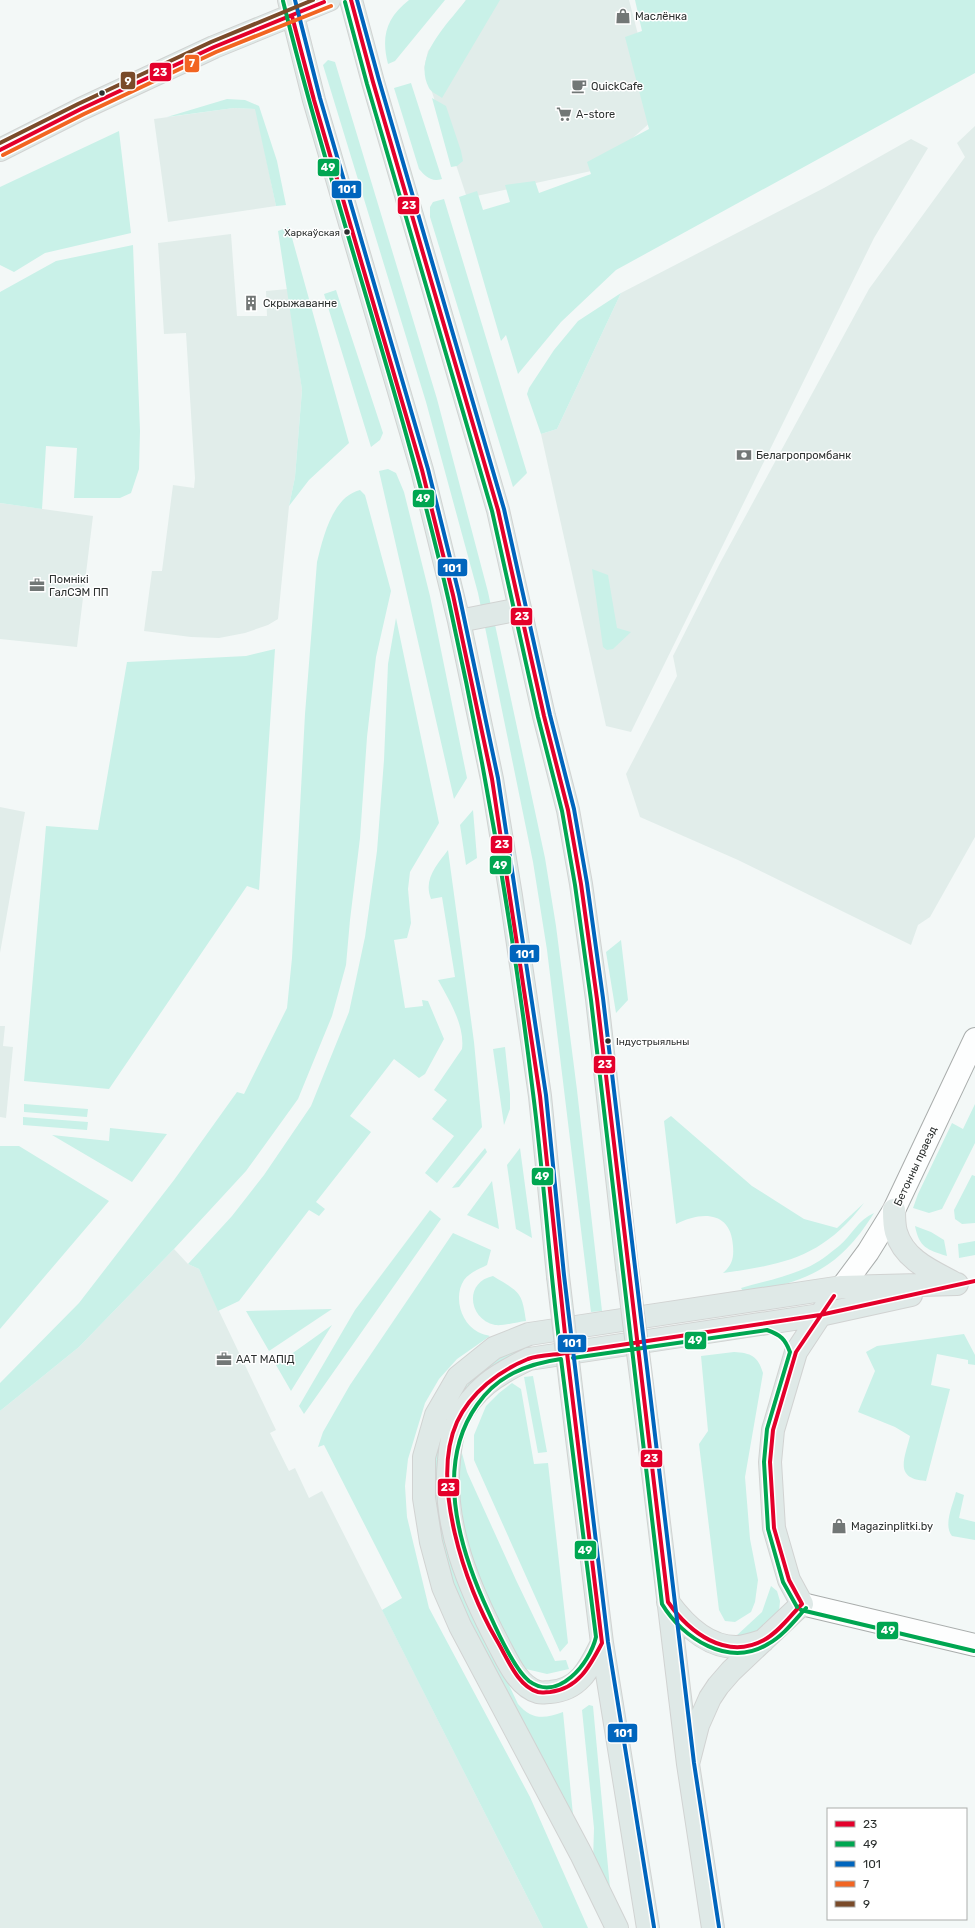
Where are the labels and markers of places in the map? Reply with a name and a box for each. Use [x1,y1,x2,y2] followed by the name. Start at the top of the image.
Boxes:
[614,7,632,25] shop icon: Маслёнка
[635,10,687,23] place label: Маслёнка
[570,77,588,95] cafe icon: QuickCafe
[591,80,643,93] place label: QuickCafe
[97,88,107,98] unlabelled marker
[555,105,573,123] supermarket icon: А-store
[576,108,615,121] place label: А-store
[284,227,340,239] place label: Харкаўская
[342,227,352,237] marker: Харкаўская
[242,294,260,312] building icon: Скрыжаванне
[263,297,337,310] place label: Скрыжаванне
[735,446,753,464] bank icon: Белагропромбанк
[756,449,851,462] place label: Белагропромбанк
[49,573,109,599] place label: Помнікі ГалСЭМ ПП
[28,576,46,594] office icon: Помнікі ГалСЭМ ПП
[603,1036,613,1046] marker: Індустрыяльны
[616,1036,689,1048] place label: Індустрыяльны
[215,1350,233,1368] office icon: ААТ МАПІД
[236,1353,295,1366] place label: ААТ МАПІД
[830,1517,848,1535] shop icon: Magazinplitki.by
[851,1520,933,1533] place label: Magazinplitki.by

